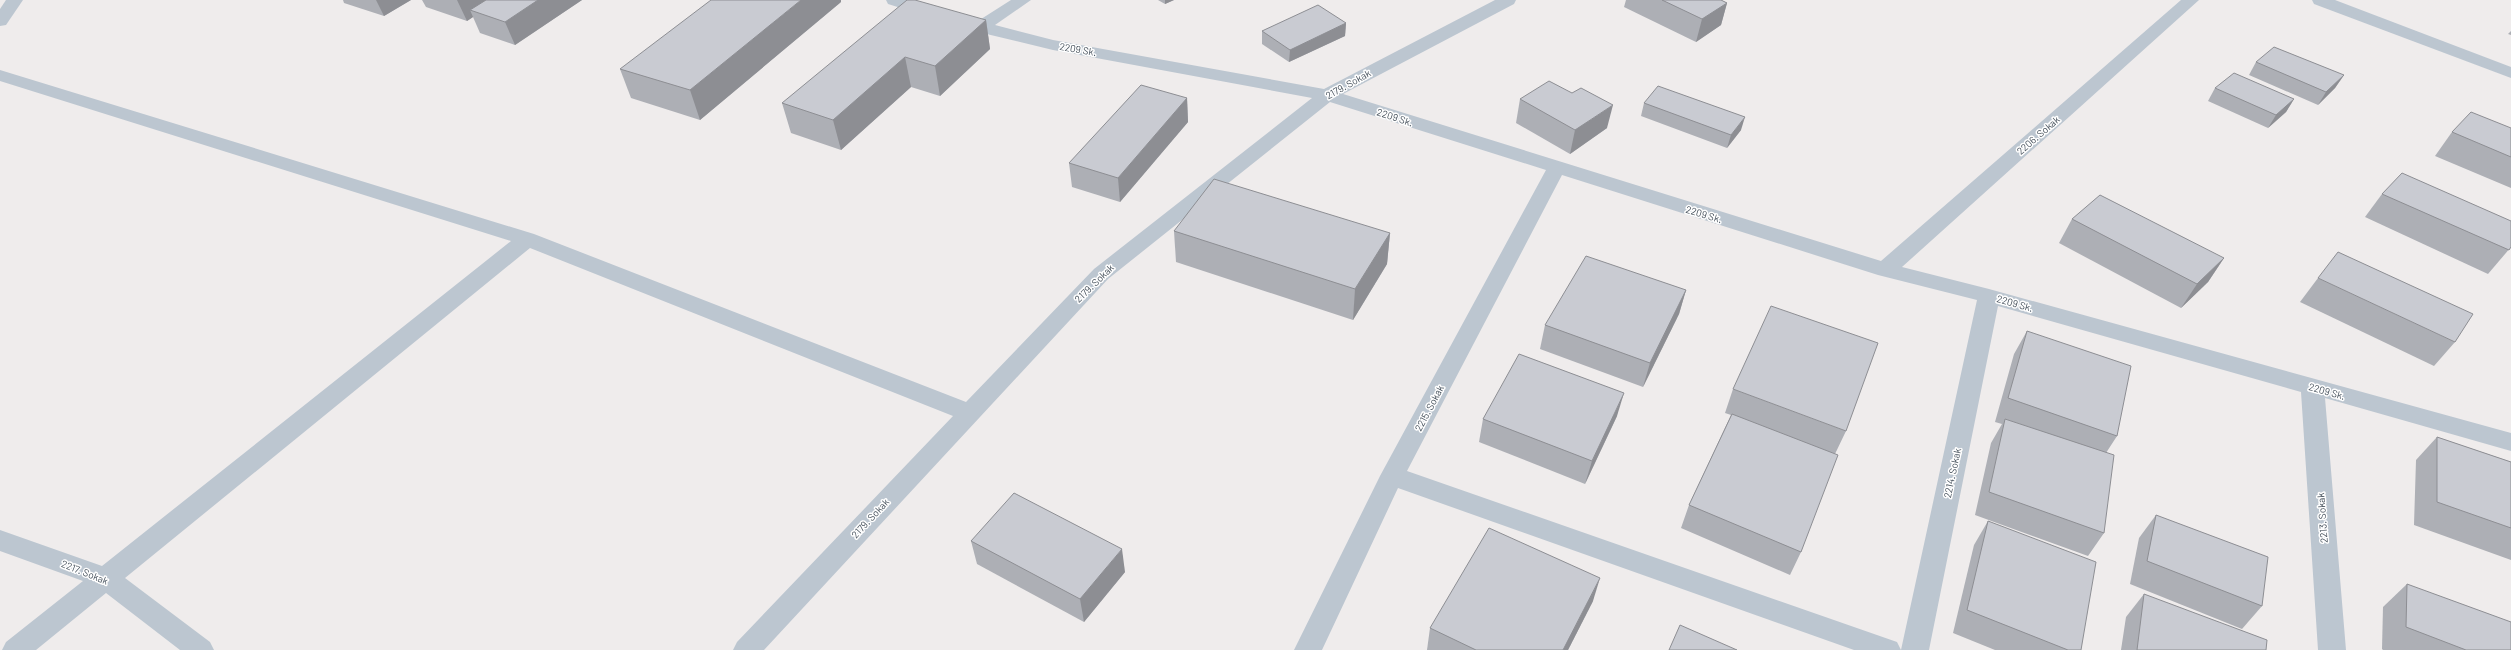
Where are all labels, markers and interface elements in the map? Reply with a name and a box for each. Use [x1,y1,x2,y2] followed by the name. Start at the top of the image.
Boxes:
[1059,40,1097,58] street label: 2209 Sk.
[1323,67,1373,101] street label: 2179. Sokak
[1375,106,1415,128] street label: 2209 Sk.
[2014,113,2062,157] street label: 2206. Sokak
[1684,203,1724,225] street label: 2209 Sk.
[1072,261,1116,305] street label: 2179. Sokak
[1995,292,2035,314] street label: 2209 Sk.
[2307,380,2347,402] street label: 2209 Sk.
[1412,383,1446,433] street label: 2215. Sokak
[1941,447,1963,499] street label: 2214. Sokak
[2314,492,2330,544] street label: 2213. Sokak
[849,496,891,540] street label: 2179. Sokak
[60,557,110,587] street label: 2217. Sokak

